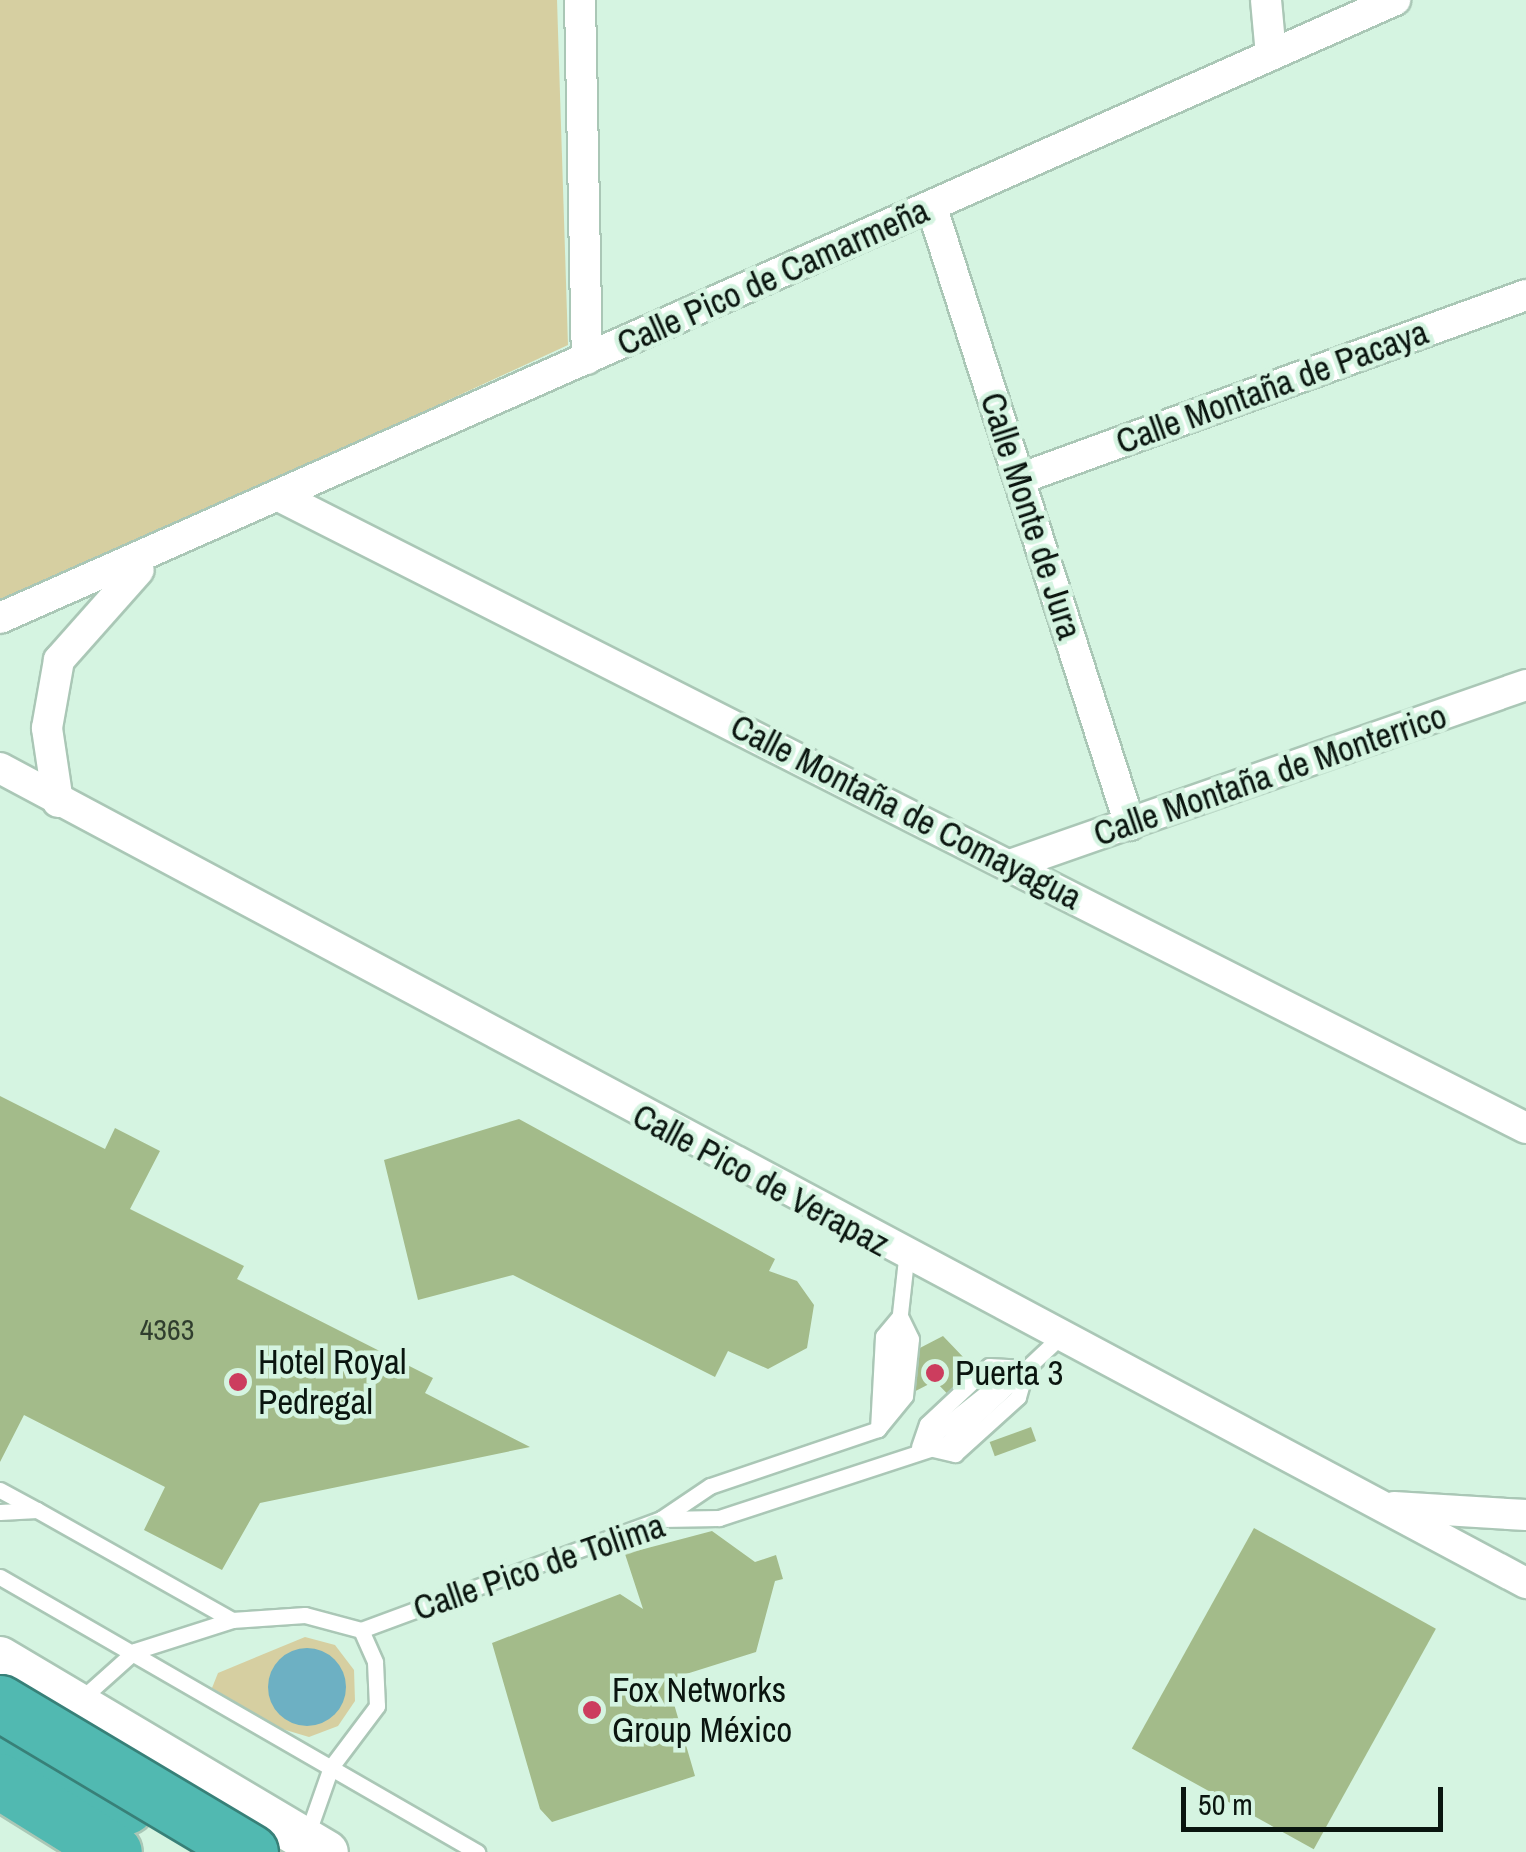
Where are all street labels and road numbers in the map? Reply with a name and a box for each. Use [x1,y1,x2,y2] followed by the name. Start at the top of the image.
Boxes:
[611,189,935,365] street label: Calle Pico de Camarmeña
[1110,311,1434,463] street label: Calle Montaña de Pacaya
[971,387,1091,645] street label: Calle Monte de Jura
[1088,695,1452,855] street label: Calle Montaña de Monterrico
[724,705,1088,919] street label: Calle Montaña de Comayagua
[626,1095,896,1265] street label: Calle Pico de Verapaz
[408,1504,670,1630] street label: Calle Pico de Tolima

